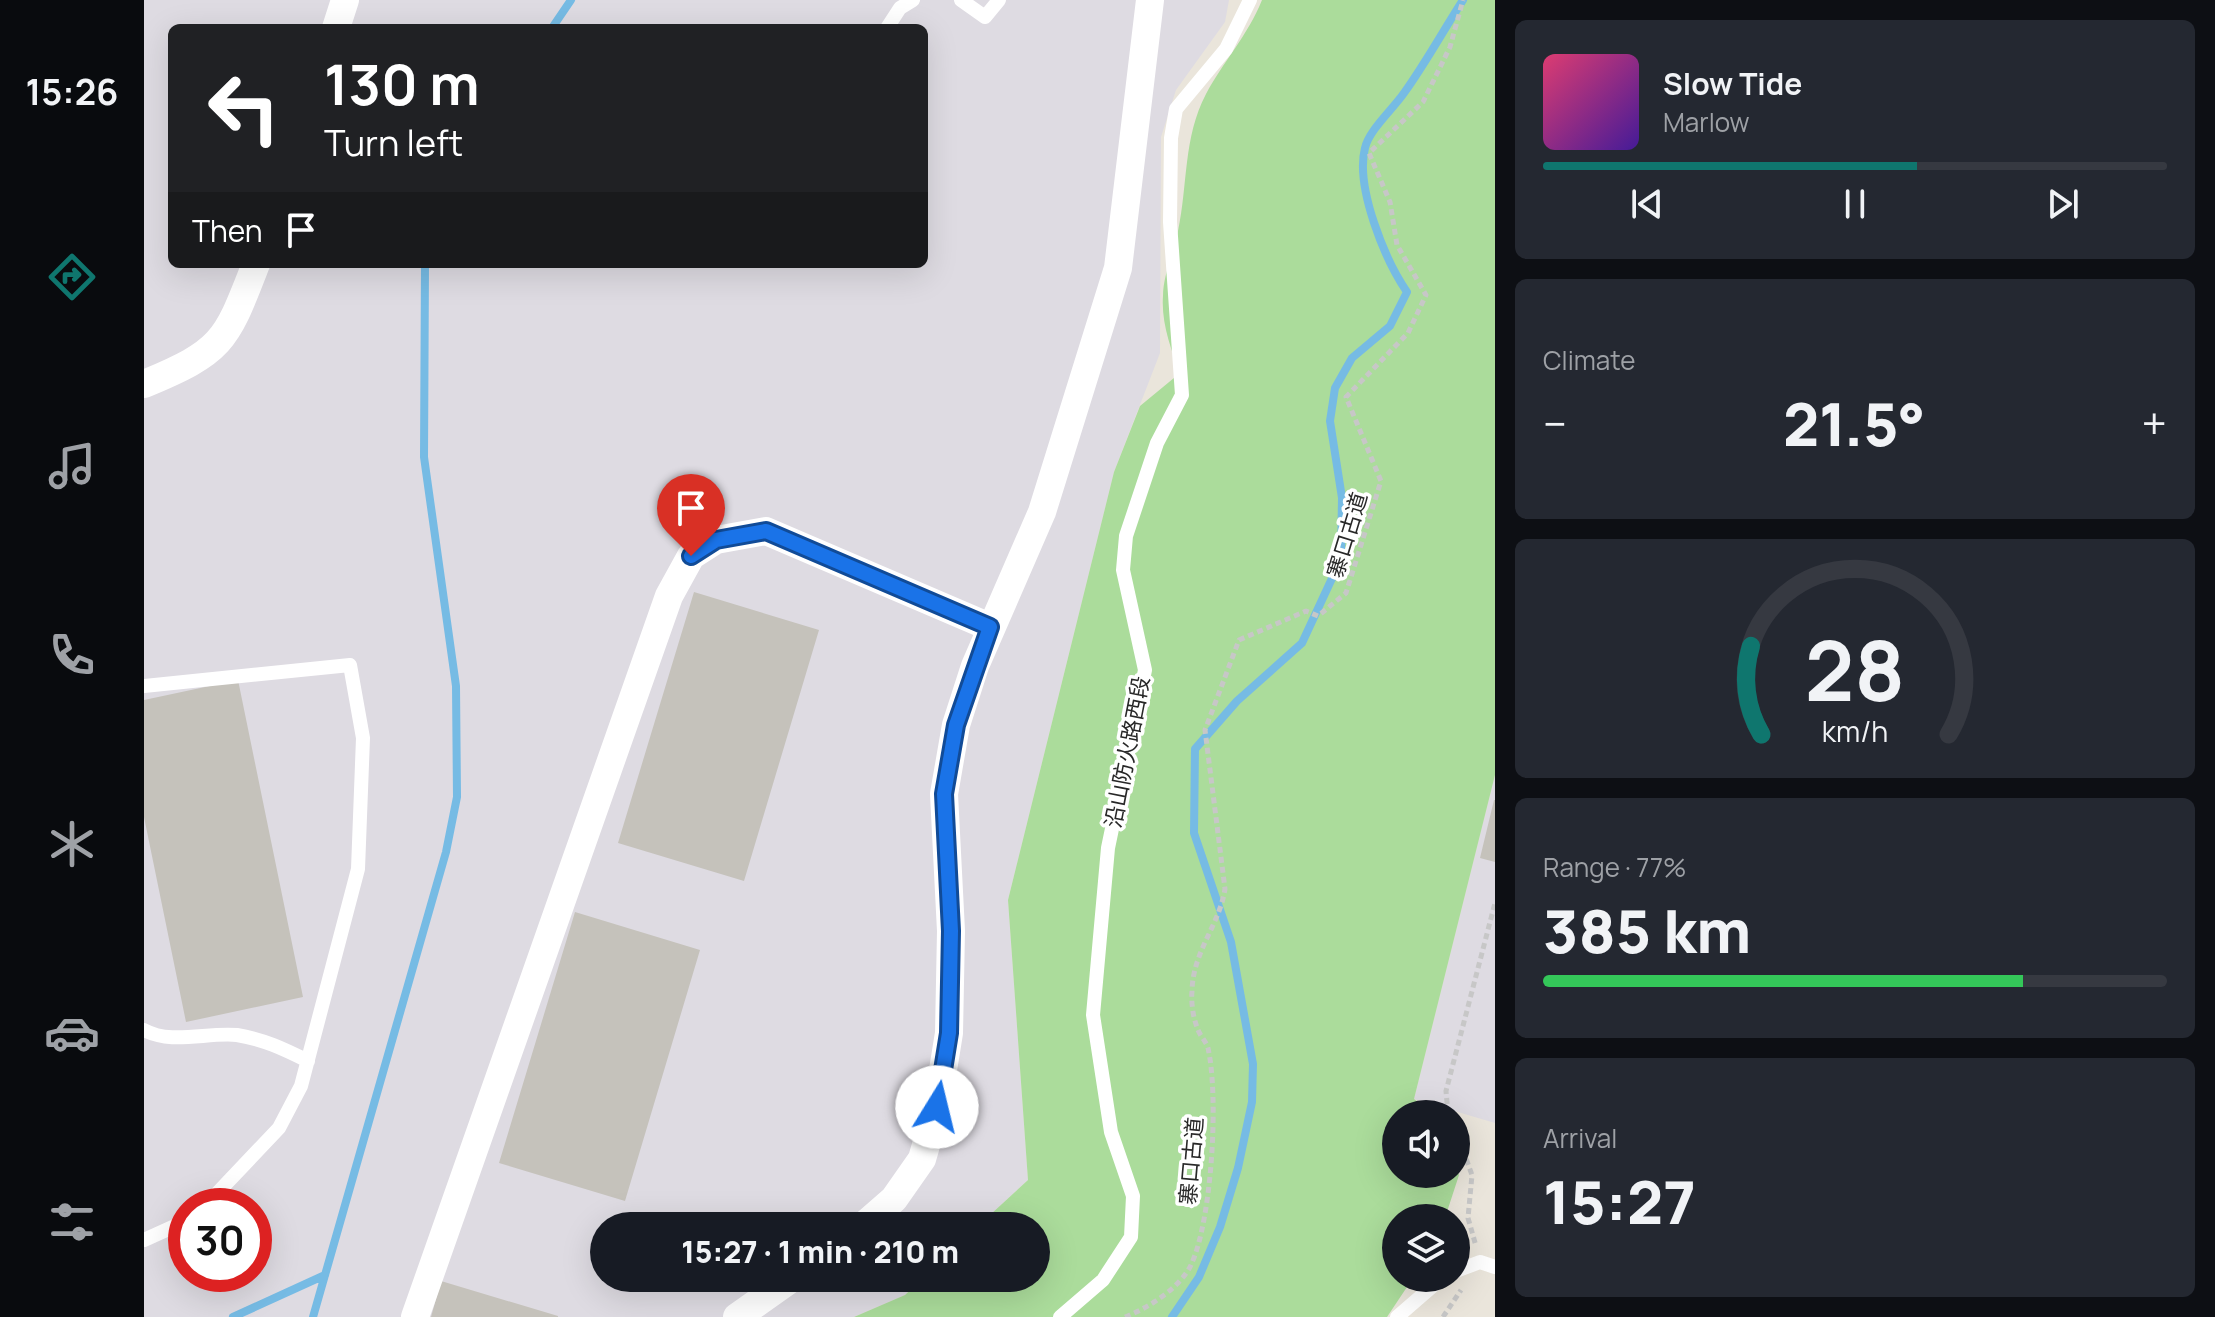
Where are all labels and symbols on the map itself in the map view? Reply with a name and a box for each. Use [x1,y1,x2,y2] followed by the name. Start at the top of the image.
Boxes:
[657,474,725,556] pin
[1320,489,1374,581] street label: 寨口古道
[1098,674,1156,830] street label: 沿山防火路西段
[895,1065,979,1149] position arrow
[1172,1116,1210,1206] street label: 寨口古道
[168,1188,272,1292] speed limit sign: 30

